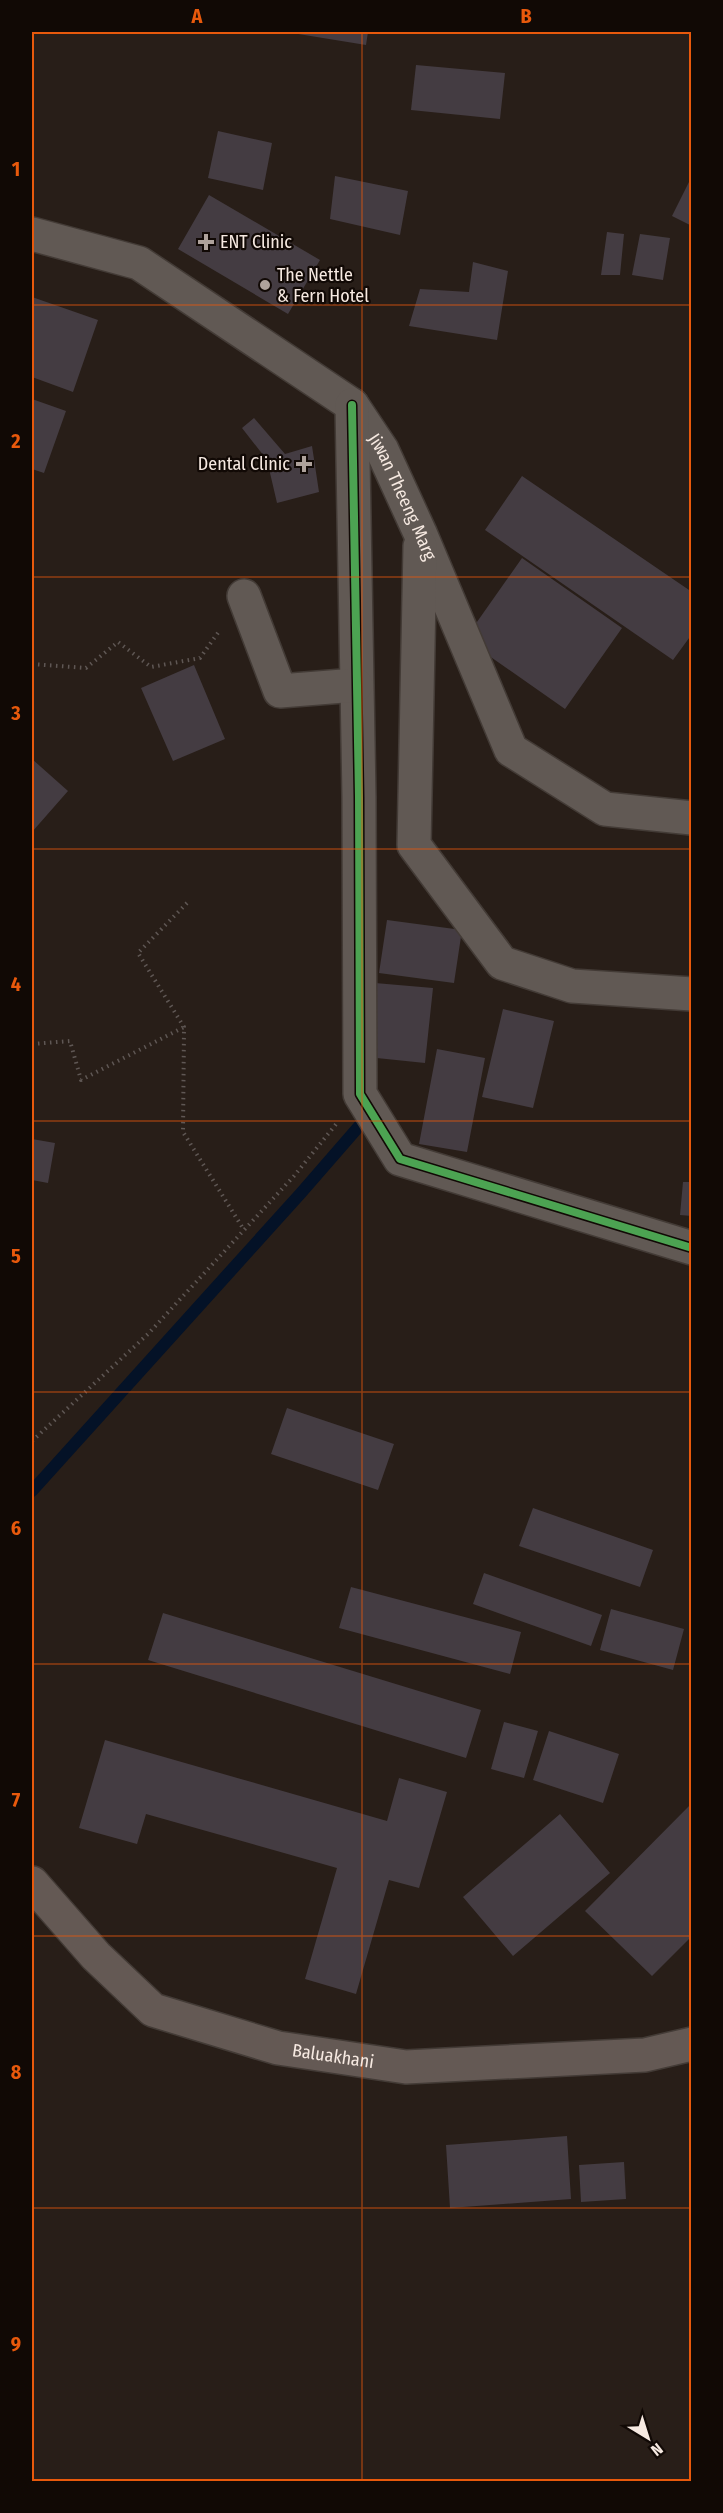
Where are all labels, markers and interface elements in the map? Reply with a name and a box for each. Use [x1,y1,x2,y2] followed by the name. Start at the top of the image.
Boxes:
[191,4,204,28] text: A
[520,4,532,28] text: B
[12,157,20,181] text: 1
[220,231,292,253] place label: ENT Clinic
[197,233,215,251] marker: ENT Clinic
[277,264,369,307] place label: The Nettle & Fern Hotel
[258,278,272,292] marker: The Nettle & Fern Hotel
[10,429,21,453] text: 2
[363,429,441,564] street label: Jiwan Theeng Marg
[198,453,290,475] place label: Dental Clinic
[295,455,313,473] marker: Dental Clinic
[10,701,21,725] text: 3
[11,972,21,996] text: 4
[11,1244,21,1268] text: 5
[11,1516,21,1540] text: 6
[12,1788,21,1812] text: 7
[291,2039,375,2073] street label: Baluakhani
[11,2060,22,2084] text: 8
[11,2332,21,2356] text: 9
[618,2408,678,2468] north arrow
[647,2439,667,2460] text: N

